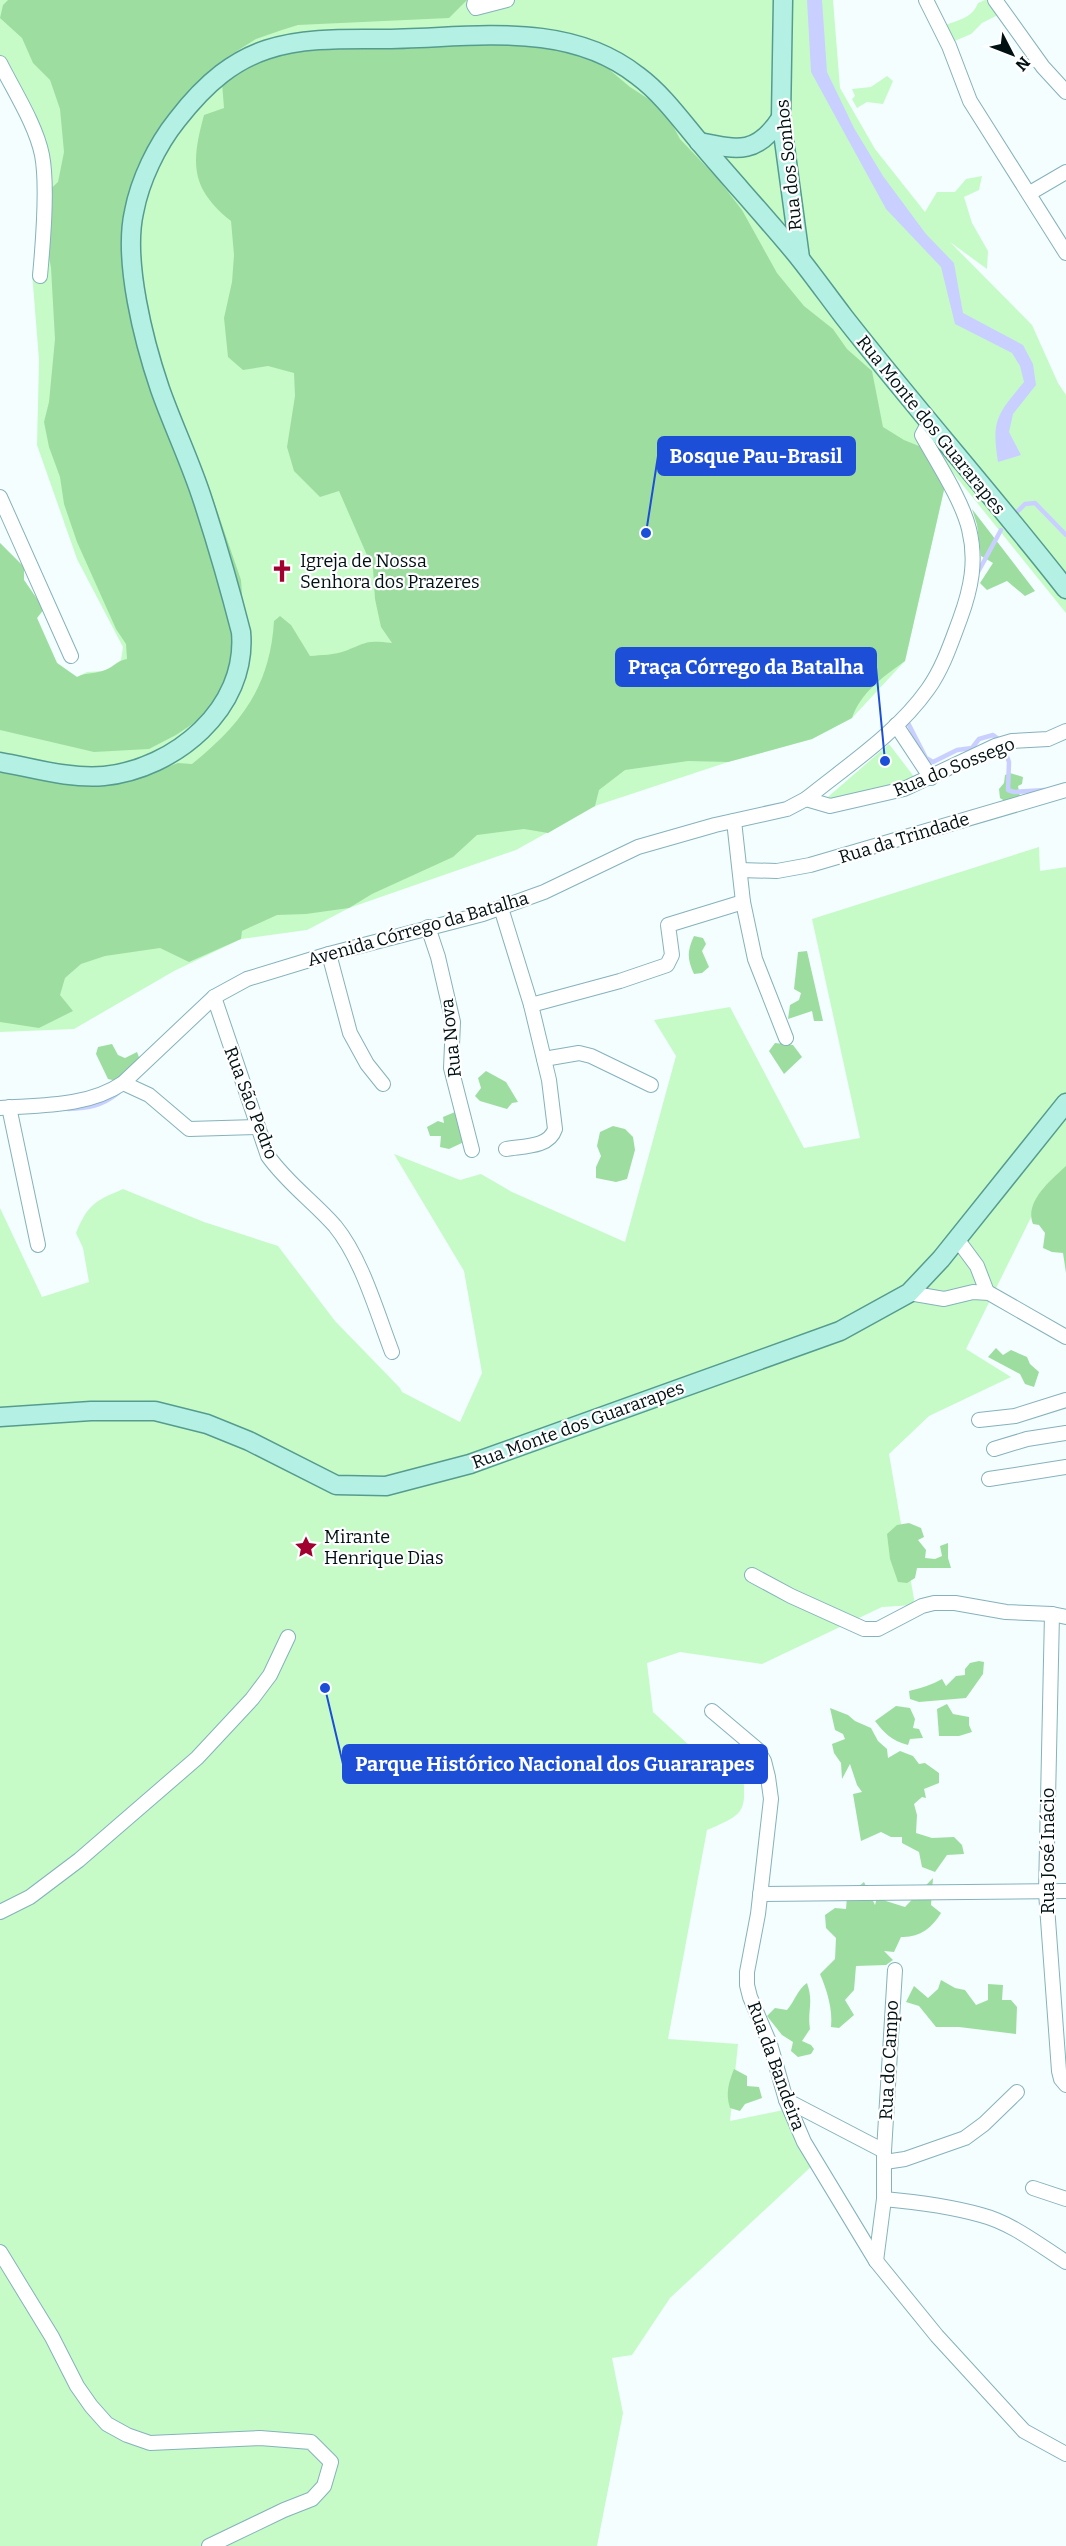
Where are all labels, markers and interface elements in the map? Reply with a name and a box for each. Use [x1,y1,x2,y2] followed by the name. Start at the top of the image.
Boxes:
[982,24,1042,84] north arrow
[1012,53,1034,75] text: N
[771,98,807,232] street label: Rua dos Sonhos
[852,331,1010,519] street label: Rua Monte dos Guararapes
[658,437,855,475] callout: Bosque Pau-Brasil
[670,444,842,468] text: Bosque Pau-Brasil
[300,550,480,593] place label: Igreja de Nossa Senhora dos Prazeres
[269,558,295,584] church icon: Igreja de Nossa Senhora dos Prazeres
[616,648,876,686] callout: Praça Córrego da Batalha
[628,655,864,679] text: Praça Córrego da Batalha
[890,733,1018,801] street label: Rua do Sossego
[836,808,972,868] street label: Rua da Trindade
[305,887,531,971] street label: Avenida Córrego da Batalha
[436,997,466,1078] street label: Rua Nova
[219,1043,283,1163] street label: Rua São Pedro
[469,1376,687,1474] street label: Rua Monte dos Guararapes
[324,1526,444,1569] place label: Mirante Henrique Dias
[293,1534,319,1560] place icon: Mirante Henrique Dias
[343,1745,767,1783] callout: Parque Histórico Nacional dos Guararapes
[355,1752,755,1776] text: Parque Histórico Nacional dos Guararapes
[1037,1788,1059,1914] street label: Rua José Inácio
[742,1999,810,2134] street label: Rua da Bandeira
[875,1999,903,2121] street label: Rua do Campo

